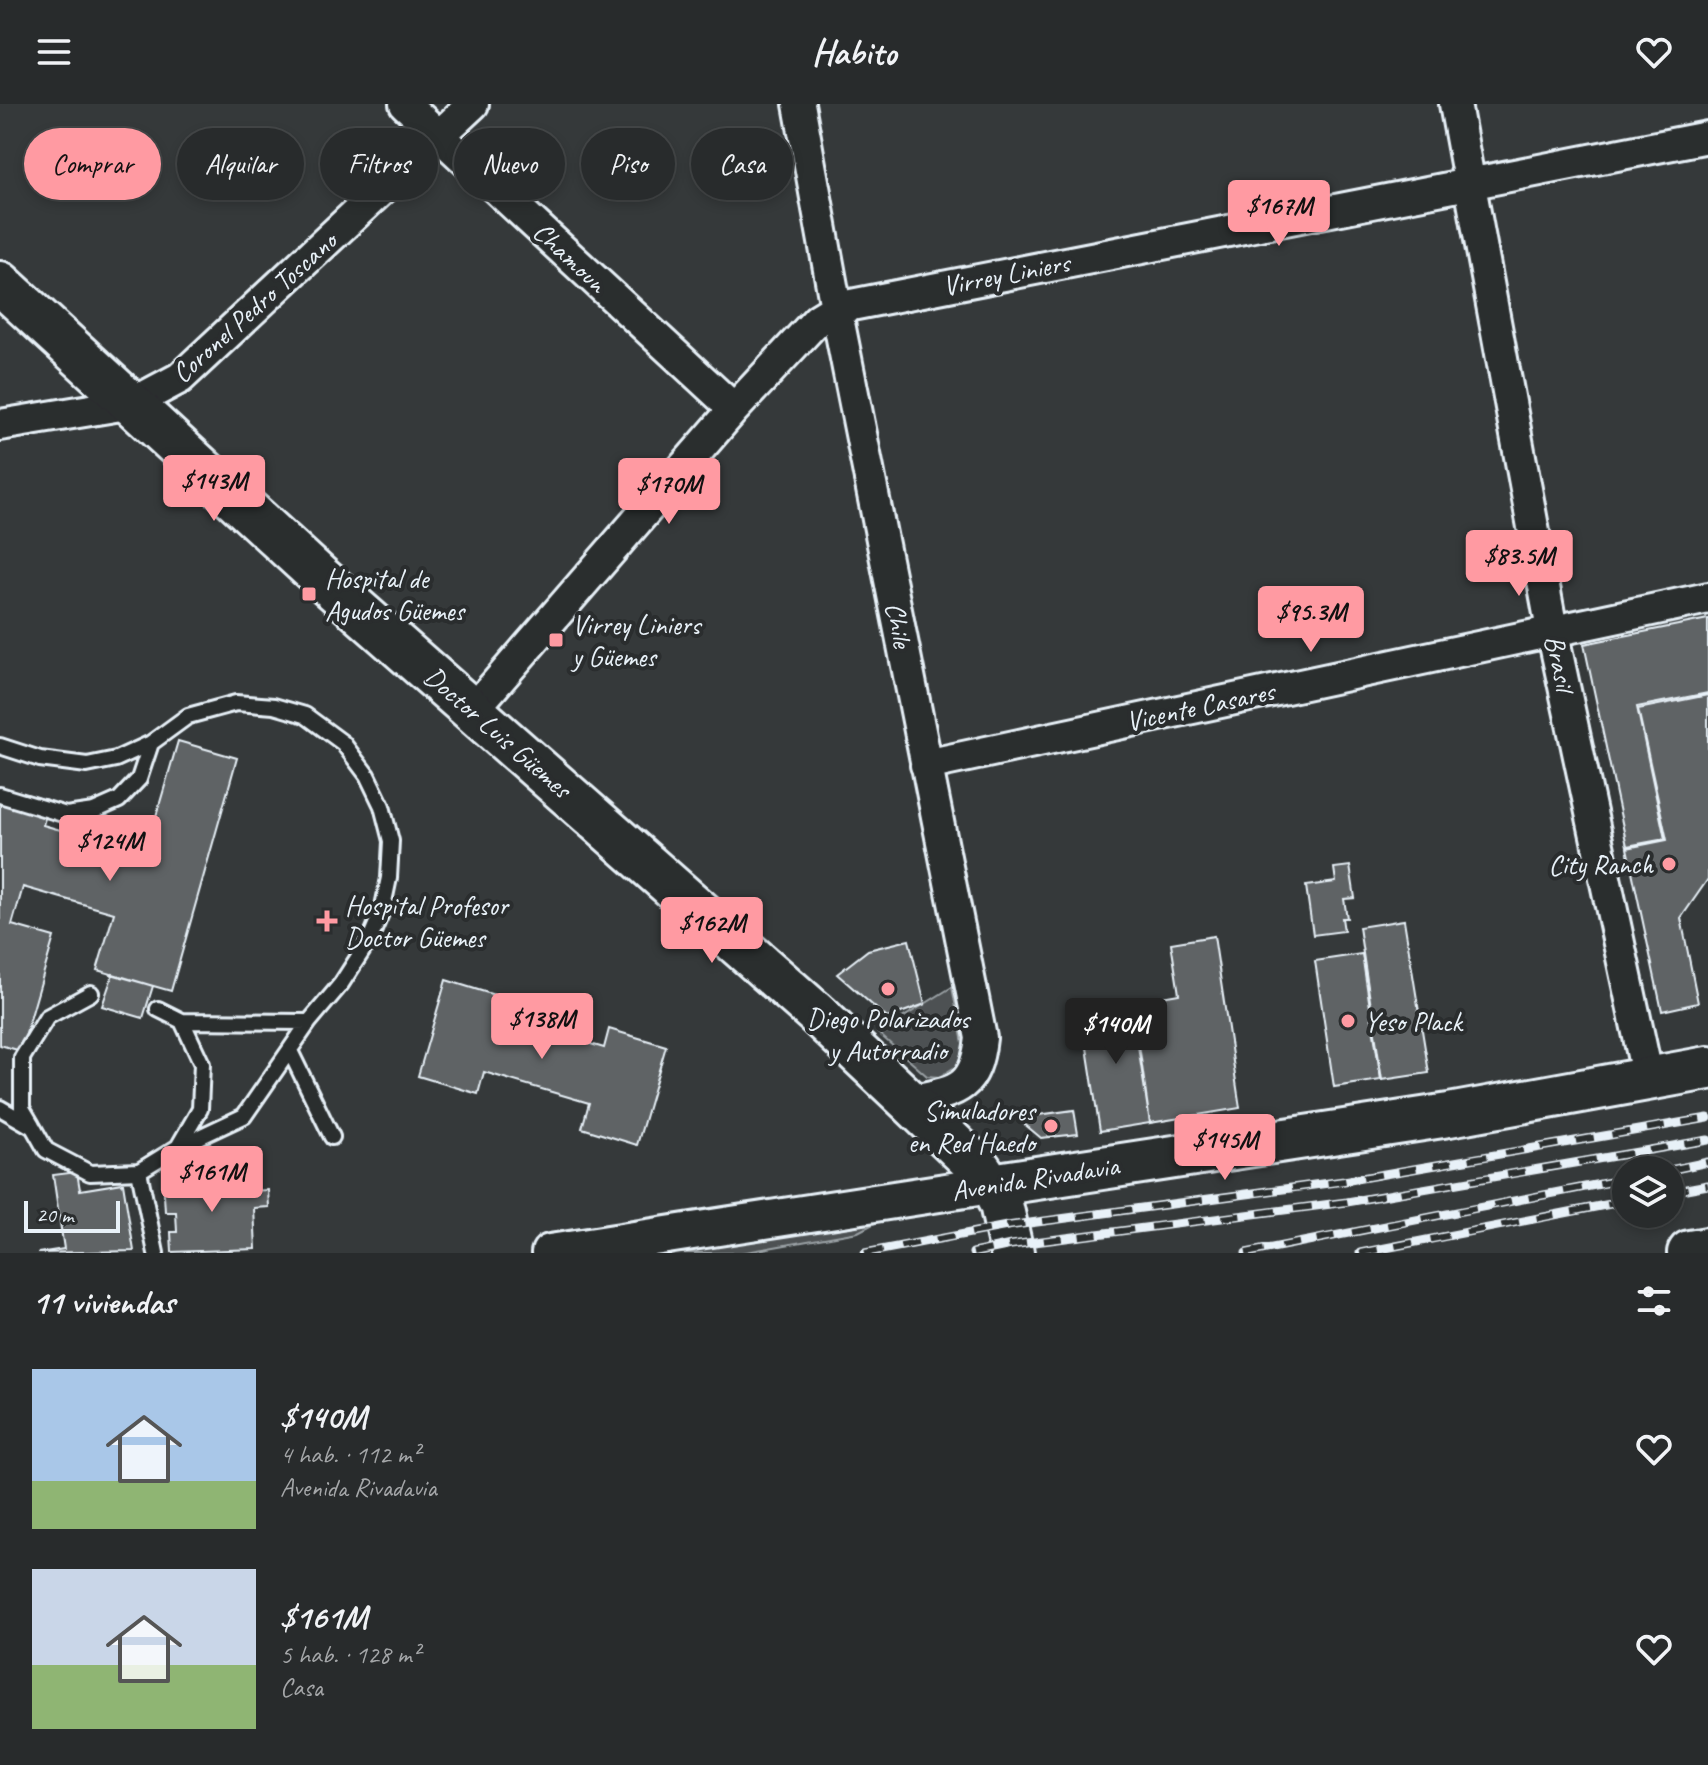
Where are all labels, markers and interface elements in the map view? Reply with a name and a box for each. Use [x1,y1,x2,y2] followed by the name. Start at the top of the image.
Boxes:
[812,29,896,75] text: Habito
[32,30,76,74] icon: menu
[1632,30,1676,74] icon: heart
[24,128,161,200] chip: Comprar
[177,128,304,200] chip: Alquilar
[320,128,438,200] chip: Filtros
[454,128,565,200] chip: Nuevo
[581,128,675,200] chip: Piso
[691,128,793,200] chip: Casa
[1223,180,1335,248] pin: $167M
[1246,189,1312,222] text: $167M
[526,214,615,301] street label: Chamoun
[164,222,346,390] street label: Coronel Pedro Toscano
[940,244,1075,303] street label: Virrey Liniers
[158,455,270,523] pin: $143M
[613,458,725,526] pin: $170M
[181,464,247,497] text: $143M
[636,467,702,500] text: $170M
[1454,530,1584,598] pin: $83.5M
[1484,539,1554,572] text: $83.5M
[325,561,466,628] place label: Hospital de Agudos Güemes
[300,585,318,603] marker: Hospital de Agudos Güemes
[1246,586,1376,654] pin: $95.3M
[1276,595,1346,628] text: $95.3M
[878,599,921,652] street label: Chile
[570,607,703,674] place label: Virrey Liniers y Güemes
[547,631,565,649] marker: Virrey Liniers y Güemes
[1537,632,1584,699] street label: Brasil
[417,658,581,807] street label: Doctor Luis Güemes
[1123,673,1280,739] street label: Vicente Casares
[54,815,166,883] pin: $124M
[77,824,143,857] text: $124M
[1549,847,1654,882] place label: City Ranch
[1660,855,1678,873] marker: City Ranch
[345,888,510,955] place label: Hospital Profesor Doctor Güemes
[656,897,768,965] pin: $162M
[679,906,745,939] text: $162M
[316,910,338,932] marker: Hospital Profesor Doctor Güemes
[879,980,897,998] marker: Diego Polarizados y Autorradio
[486,993,598,1061] pin: $138M
[1060,998,1172,1066] pin: $140M
[807,1001,972,1068] place label: Diego Polarizados y Autorradio
[509,1002,575,1035] text: $138M
[1364,1004,1465,1039] place label: Yeso Plack
[1083,1007,1149,1040] text: $140M
[1339,1012,1357,1030] marker: Yeso Plack
[908,1093,1038,1160] place label: Simuladores en Red Haedo
[1169,1114,1281,1182] pin: $145M
[1042,1117,1060,1135] marker: Simuladores en Red Haedo
[1192,1123,1258,1156] text: $145M
[156,1146,268,1214] pin: $161M
[949,1147,1123,1208] street label: Avenida Rivadavia
[179,1155,245,1188] text: $161M
[1612,1156,1684,1228] map controls
[1612,1156,1684,1228] button: layers
[24,1197,120,1233] scale bar
[36,1201,73,1229] text: 20 m
[1632,1279,1676,1323] icon: filters
[32,1280,175,1323] text: 11 viviendas
[280,1395,366,1438] text: $140M
[96,1401,192,1497] icon: home
[1632,1427,1676,1471] icon: heart
[280,1438,420,1471] text: 4 hab. · 112 m²
[280,1471,437,1504] text: Avenida Rivadavia
[280,1595,367,1638] text: $161M
[96,1601,192,1697] icon: home
[1632,1627,1676,1671] icon: heart
[280,1638,420,1671] text: 5 hab. · 128 m²
[280,1671,323,1704] text: Casa

